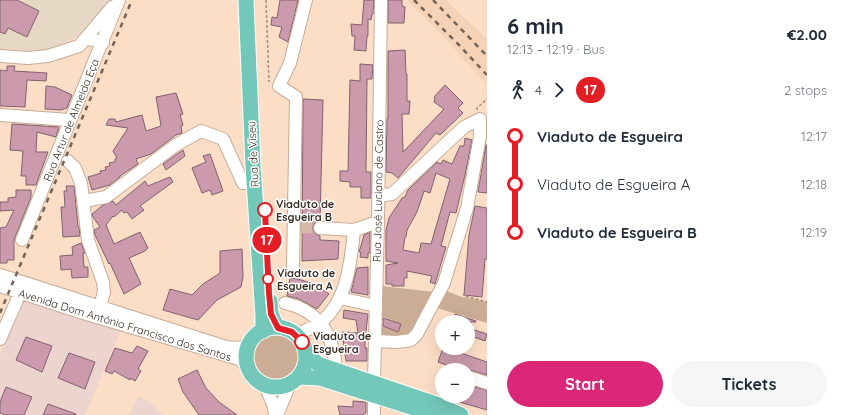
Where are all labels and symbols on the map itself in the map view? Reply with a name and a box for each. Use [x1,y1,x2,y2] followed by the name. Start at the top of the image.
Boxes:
[40,57,102,183] street label: Rua Artur de Almeida Eça
[370,119,386,262] street label: Rua José Luciano de Castro
[244,120,262,188] street label: Rua de Viseu
[276,197,335,224] place label: Viaduto de Esgueira B
[257,202,273,218] marker: Viaduto de Esgueira B
[249,227,285,253] line badge: 17
[277,266,336,293] place label: Viaduto de Esgueira A
[262,273,274,285] marker: Viaduto de Esgueira A
[17,286,233,364] street label: Avenida Dom António Francisco dos Santos
[313,329,372,356] place label: Viaduto de Esgueira
[294,334,310,350] marker: Viaduto de Esgueira

